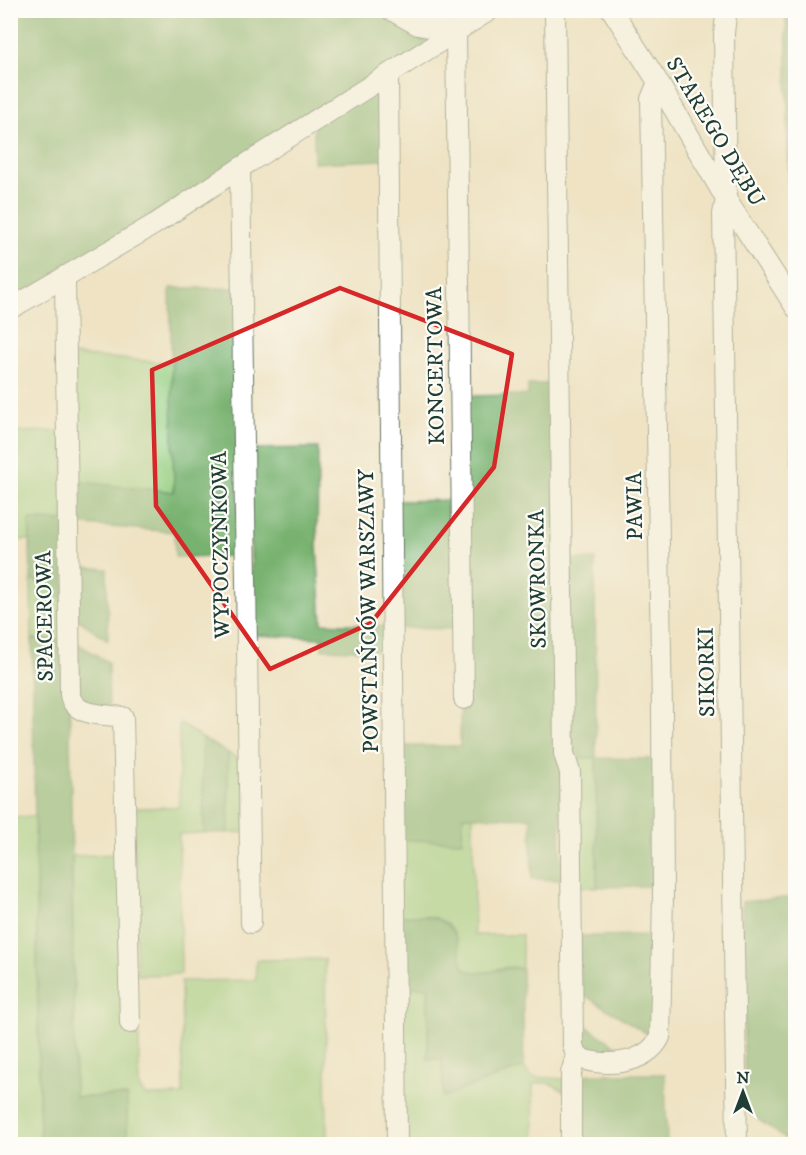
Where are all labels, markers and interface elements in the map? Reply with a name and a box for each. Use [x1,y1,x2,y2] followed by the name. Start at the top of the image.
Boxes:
[660,52,770,212] street label: STAREGO DĘBU
[421,286,451,445] street label: KONCERTOWA
[206,450,236,640] street label: WYPOCZYNKOWA
[352,468,385,753] street label: POWSTAŃCÓW WARSZAWY
[621,470,649,541] street label: PAWIA
[523,508,553,649] street label: SKOWRONKA
[30,549,60,682] street label: SPACEROWA
[693,627,721,717] street label: SIKORKI
[713,1062,773,1122] north arrow
[736,1068,750,1088] text: N

